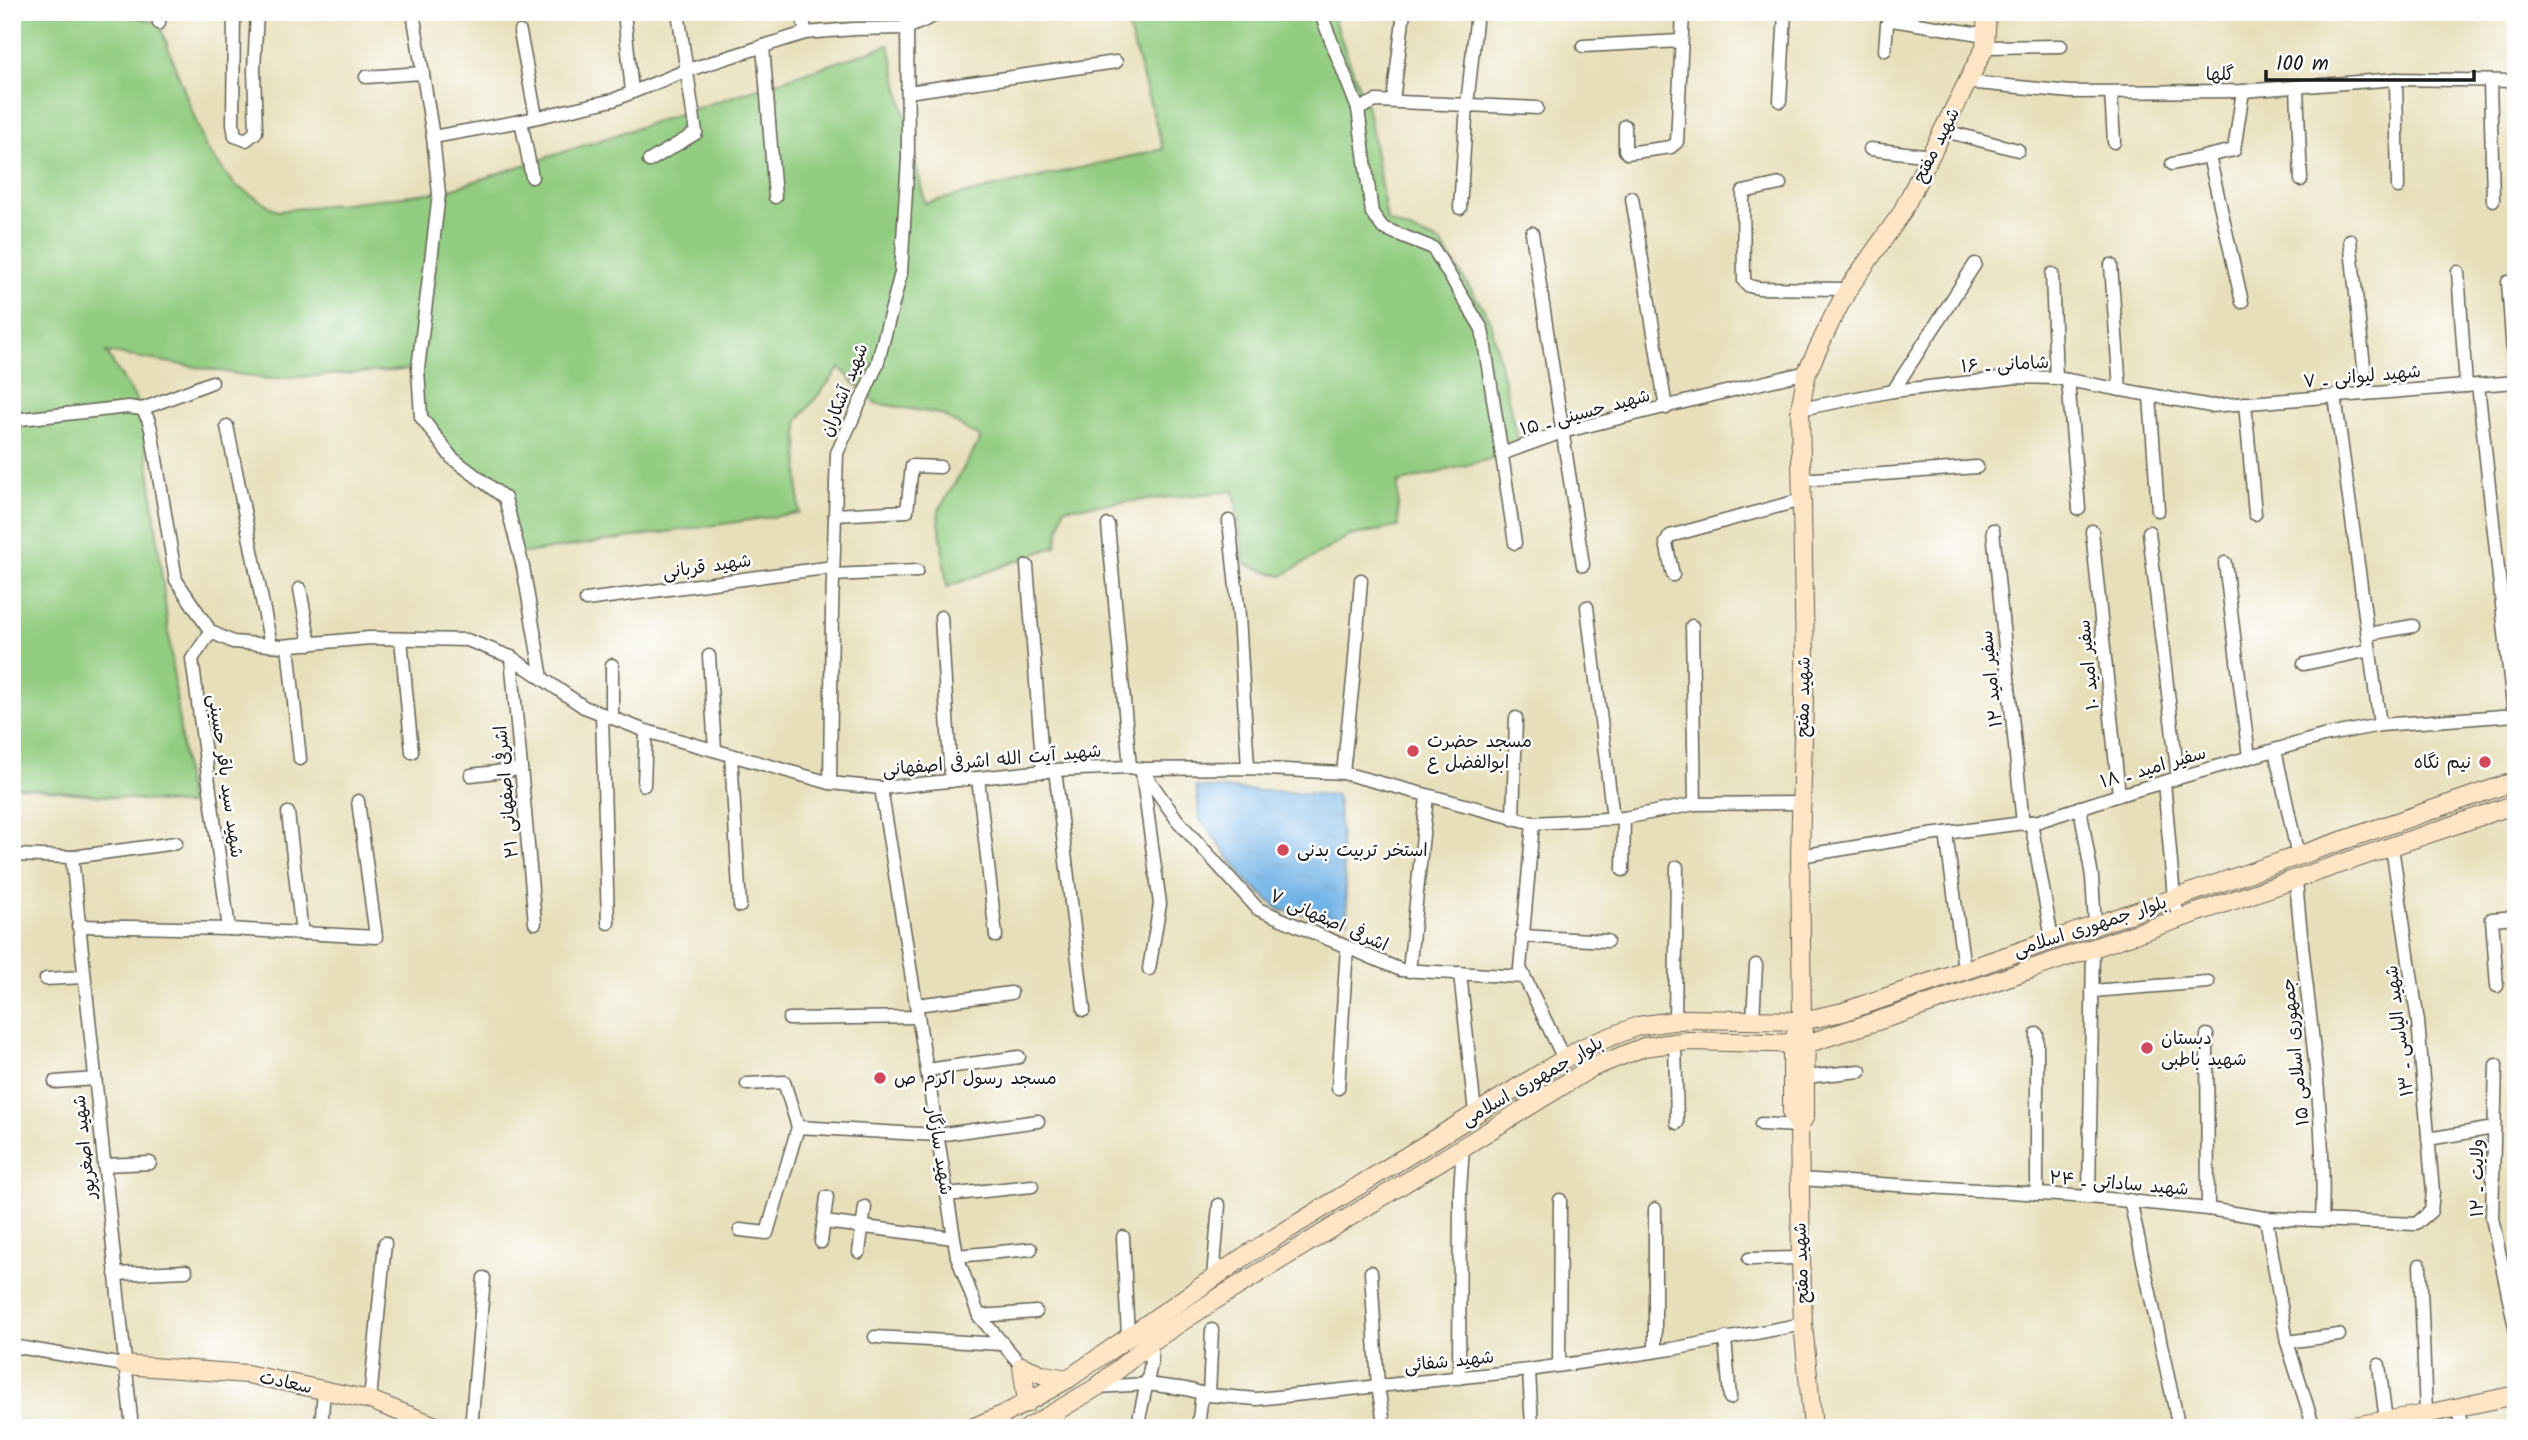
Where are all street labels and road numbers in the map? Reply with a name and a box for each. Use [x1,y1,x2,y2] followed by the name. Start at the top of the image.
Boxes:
[2206,61,2235,90] street label: گلها
[1906,103,1969,188] street label: شهید مفتح
[813,339,877,442] street label: شهید آشکاران
[1960,349,2050,382] street label: شامانی ـ ۱۶
[2302,358,2422,397] street label: شهید لیوانی ـ ۷
[1517,382,1654,445] street label: شهید حسینی ـ ۱۵
[661,547,753,588] street label: شهید قربانی
[2070,618,2109,712] street label: سفیر امید ۱۰
[1973,629,2012,729] street label: سفیر امید ۱۲
[1789,656,1820,738] street label: شهید مفتح
[199,692,250,860] street label: شهید سید باقر حسینی
[487,724,528,860] street label: اشرفی اصفهانی ۲۱
[881,737,1103,786] street label: شهید آیت الله اشرفی اصفهانی
[2097,739,2210,797] street label: سفیر امید ـ ۱۸
[1264,882,1392,961] street label: اشرفی اصفهانی ۷
[2010,889,2171,966] street label: بلوار جمهوری اسلامی
[2378,963,2423,1098] street label: شهید الیاسی ـ ۱۳
[2274,976,2319,1127] street label: جمهوری اسلامی ۱۵
[1456,1030,1609,1135] street label: بلوار جمهوری اسلامی
[66,1093,106,1202] street label: شهید اصغرپور
[917,1103,960,1197] street label: شهید سازگار
[2464,1139,2493,1217] street label: ولایت ـ ۱۲
[2048,1164,2190,1205] street label: شهید ساداتی ـ ۲۴
[1787,1222,1818,1304] street label: شهید مفتح
[1403,1343,1496,1382] street label: شهید شفائی
[256,1364,315,1403] street label: سعادت

